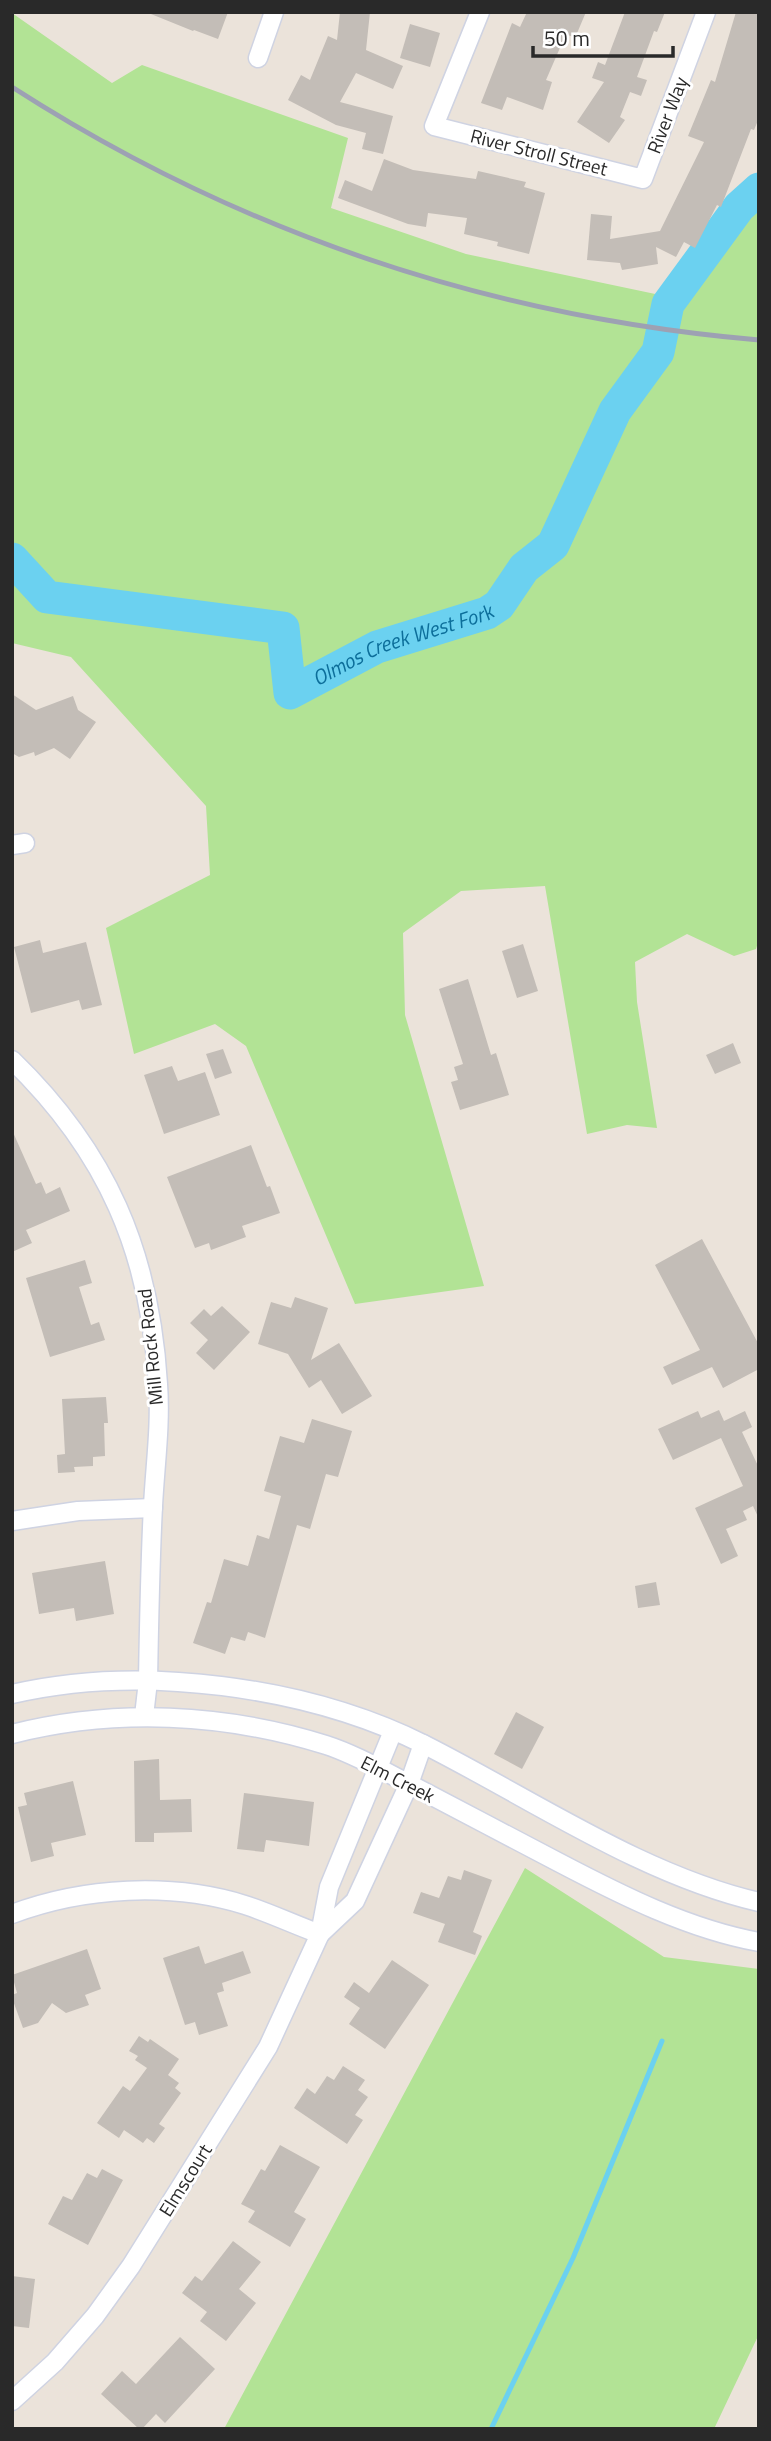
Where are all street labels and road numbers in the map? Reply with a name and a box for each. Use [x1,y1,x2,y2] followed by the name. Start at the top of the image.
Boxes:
[639,72,694,158] street label: River Way
[468,120,611,183] street label: River Stroll Street
[129,1287,170,1407] street label: Mill Rock Road
[356,1747,440,1810] street label: Elm Creek
[151,2137,219,2222] street label: Elmscourt

